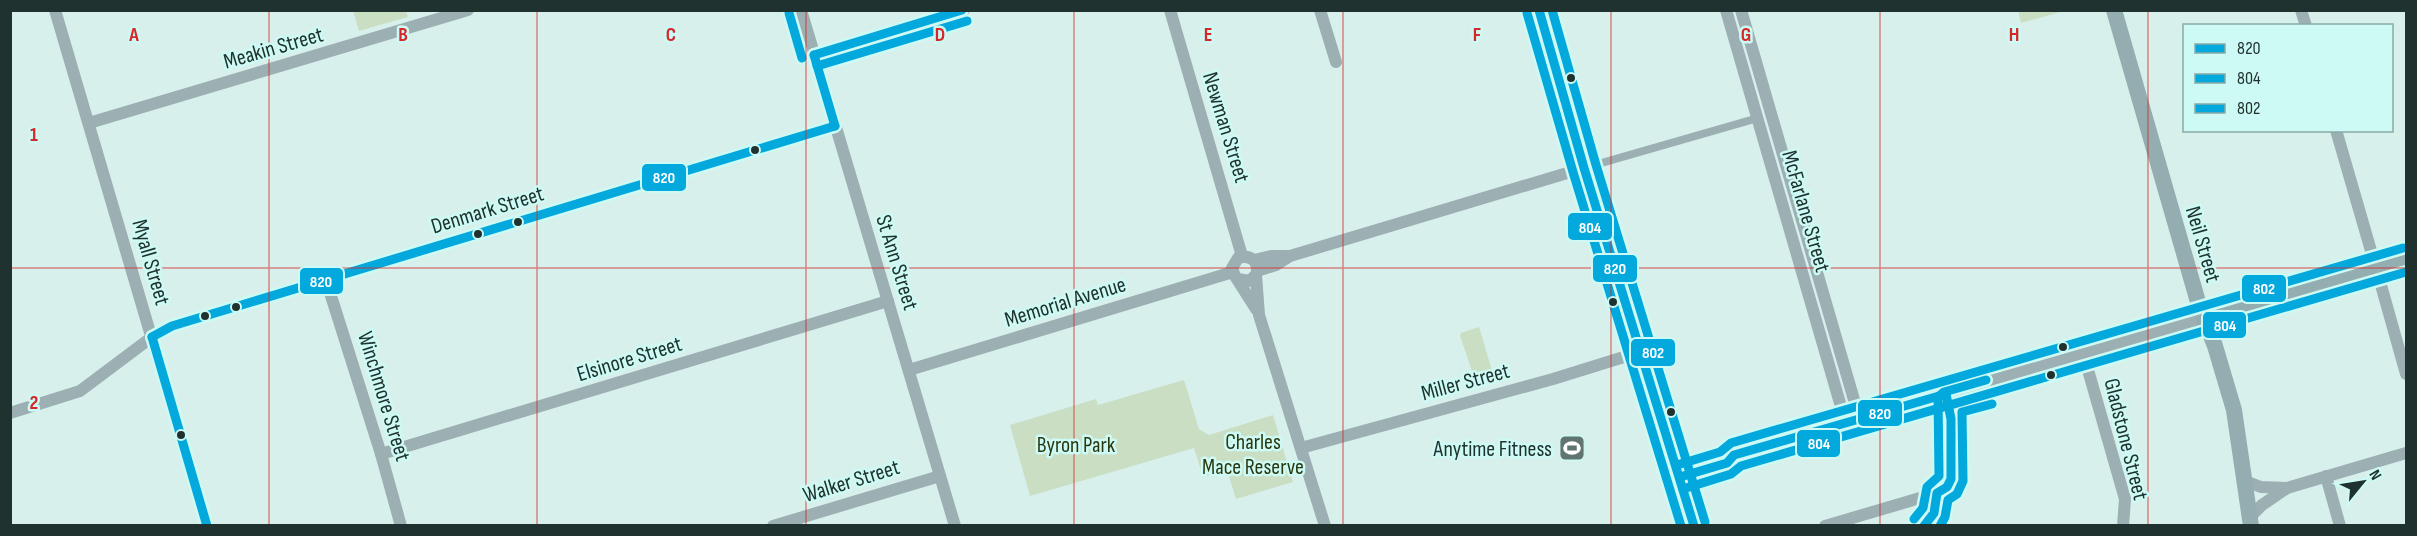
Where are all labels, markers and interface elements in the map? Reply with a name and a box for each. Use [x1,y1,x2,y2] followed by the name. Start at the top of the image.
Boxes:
[221,21,327,76] street label: Meakin Street
[128,23,139,47] text: A
[398,23,408,47] text: B
[666,23,676,47] text: C
[935,23,945,47] text: D
[1204,23,1212,47] text: E
[1473,23,1481,47] text: F
[1741,23,1751,47] text: G
[2009,23,2019,47] text: H
[2183,24,2393,132] legend
[2237,38,2261,59] text: 820
[2237,68,2261,89] text: 804
[1196,69,1255,186] street label: Newman Street
[1565,72,1577,84] unlabelled marker
[2237,98,2260,119] text: 802
[30,123,38,147] text: 1
[749,144,761,156] unlabelled marker
[1775,147,1836,276] street label: McFarlane Street
[641,163,687,192] line badge: 820
[653,169,675,188] text: 820
[428,180,547,240] street label: Denmark Street
[2179,203,2226,286] street label: Neil Street
[869,212,924,314] street label: St Ann Street
[1567,212,1613,241] line badge: 804
[125,216,176,309] street label: Myall Street
[512,216,524,228] unlabelled marker
[1579,219,1602,238] text: 804
[472,228,484,240] unlabelled marker
[1592,254,1638,283] line badge: 820
[1604,260,1626,279] text: 820
[299,267,344,295] line badge: 820
[1002,271,1129,334] street label: Memorial Avenue
[310,273,332,292] text: 820
[2241,274,2287,303] line badge: 802
[2253,280,2275,299] text: 802
[1607,296,1619,308] unlabelled marker
[230,301,242,313] unlabelled marker
[199,310,211,322] unlabelled marker
[2202,311,2247,339] line badge: 804
[2214,317,2237,336] text: 804
[351,328,416,465] street label: Winchmore Street
[574,331,685,388] street label: Elsinore Street
[1630,338,1676,367] line badge: 802
[2057,341,2069,353] unlabelled marker
[1642,344,1664,363] text: 802
[1418,358,1513,407] street label: Miller Street
[2045,369,2057,381] unlabelled marker
[2097,376,2154,503] street label: Gladstone Street
[30,391,38,415] text: 2
[1857,399,1903,427] line badge: 820
[1869,405,1891,424] text: 820
[1665,406,1677,418] unlabelled marker
[175,429,187,441] unlabelled marker
[1202,429,1304,481] park label: Charles Mace Reserve
[1796,429,1841,458] line badge: 804
[1037,432,1116,459] park label: Byron Park
[1557,433,1587,463] sports icon: Anytime Fitness
[1808,435,1831,454] text: 804
[1433,436,1552,463] place label: Anytime Fitness
[2333,452,2393,512] north arrow
[800,454,903,509] street label: Walker Street
[2364,467,2385,484] text: N

